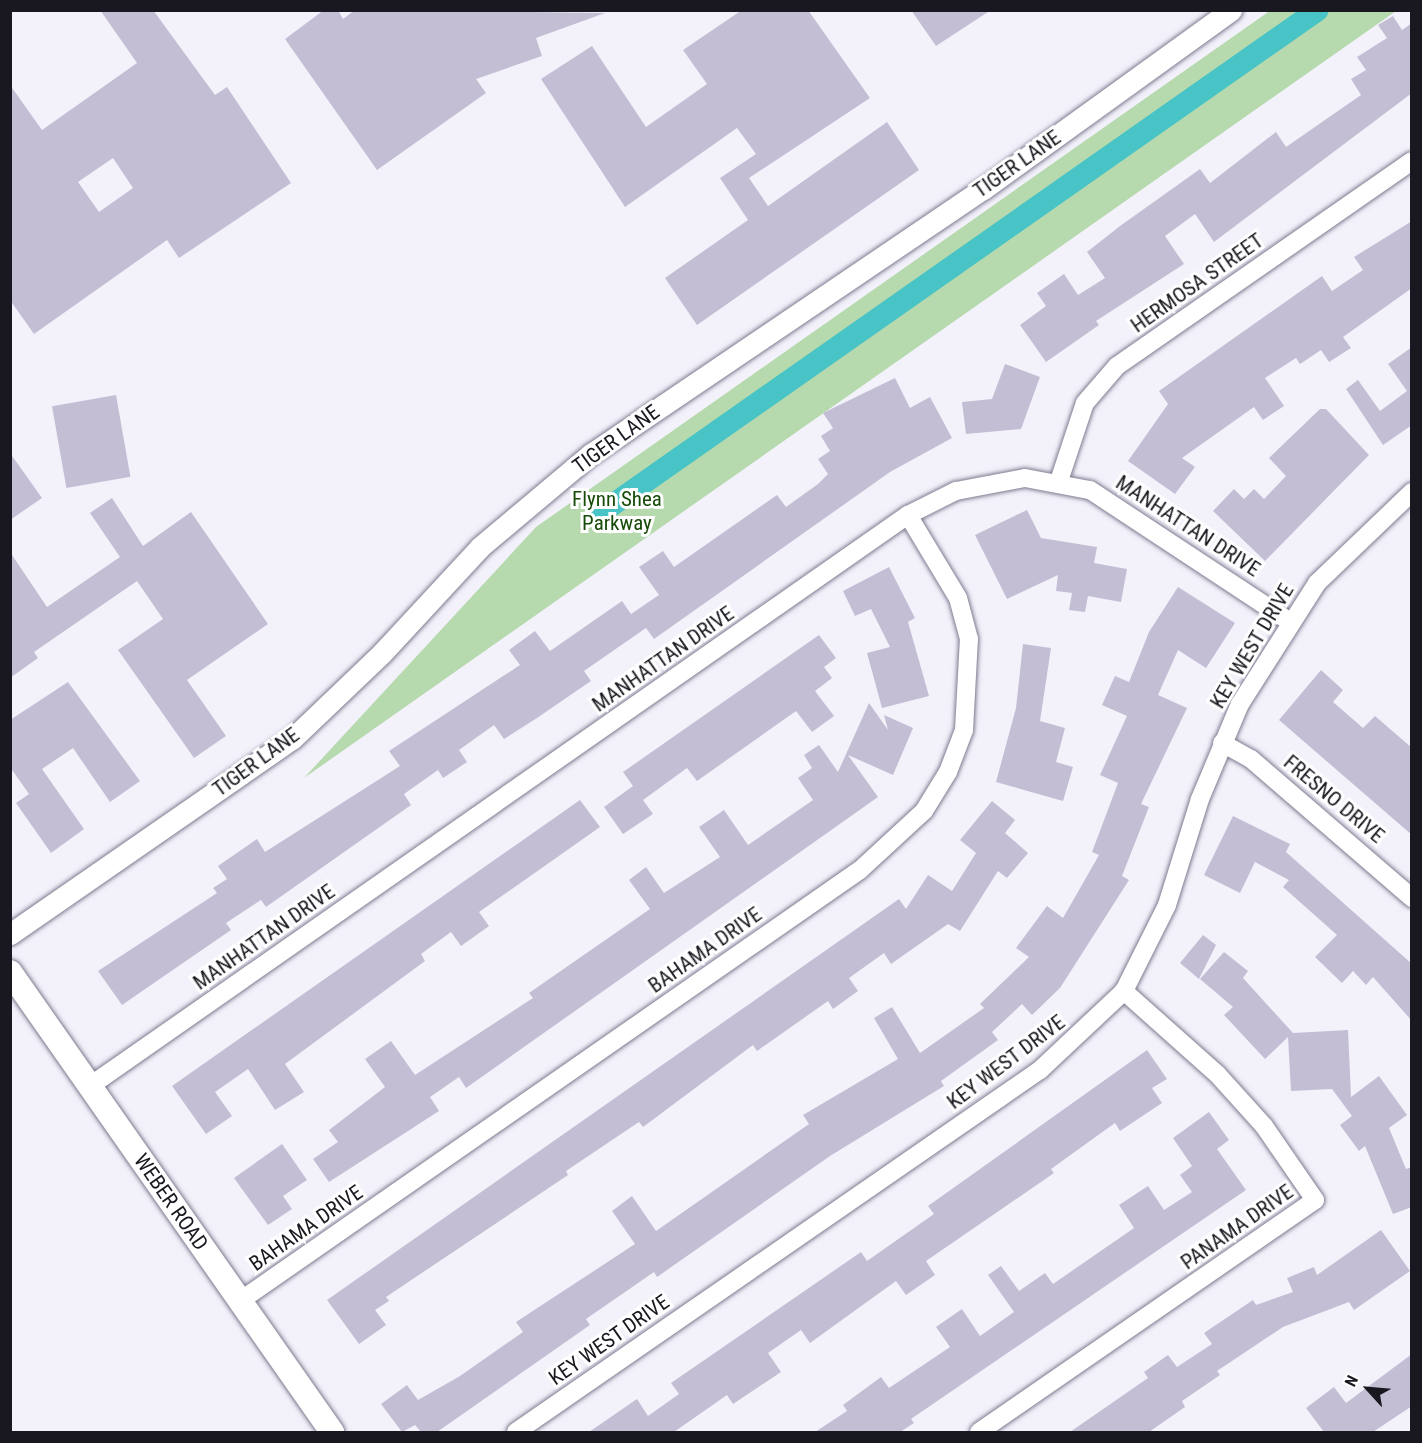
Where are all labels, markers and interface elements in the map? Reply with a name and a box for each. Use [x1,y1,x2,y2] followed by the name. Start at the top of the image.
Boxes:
[969,125,1065,203] street label: TIGER LANE
[1126,228,1268,338] street label: HERMOSA STREET
[568,399,664,479] street label: TIGER LANE
[1111,470,1265,582] street label: MANHATTAN DRIVE
[572,486,662,536] park label: Flynn Shea Parkway
[1205,579,1299,713] street label: KEY WEST DRIVE
[587,601,739,717] street label: MANHATTAN DRIVE
[208,722,304,802] street label: TIGER LANE
[1279,750,1389,848] street label: FRESNO DRIVE
[188,879,340,995] street label: MANHATTAN DRIVE
[644,902,766,998] street label: BAHAMA DRIVE
[942,1009,1070,1115] street label: KEY WEST DRIVE
[129,1149,213,1255] street label: WEBER ROAD
[1176,1179,1298,1275] street label: PANAMA DRIVE
[245,1180,367,1276] street label: BAHAMA DRIVE
[544,1289,674,1391] street label: KEY WEST DRIVE
[1338,1359,1398,1419] north arrow
[1341,1372,1362,1389] text: N

